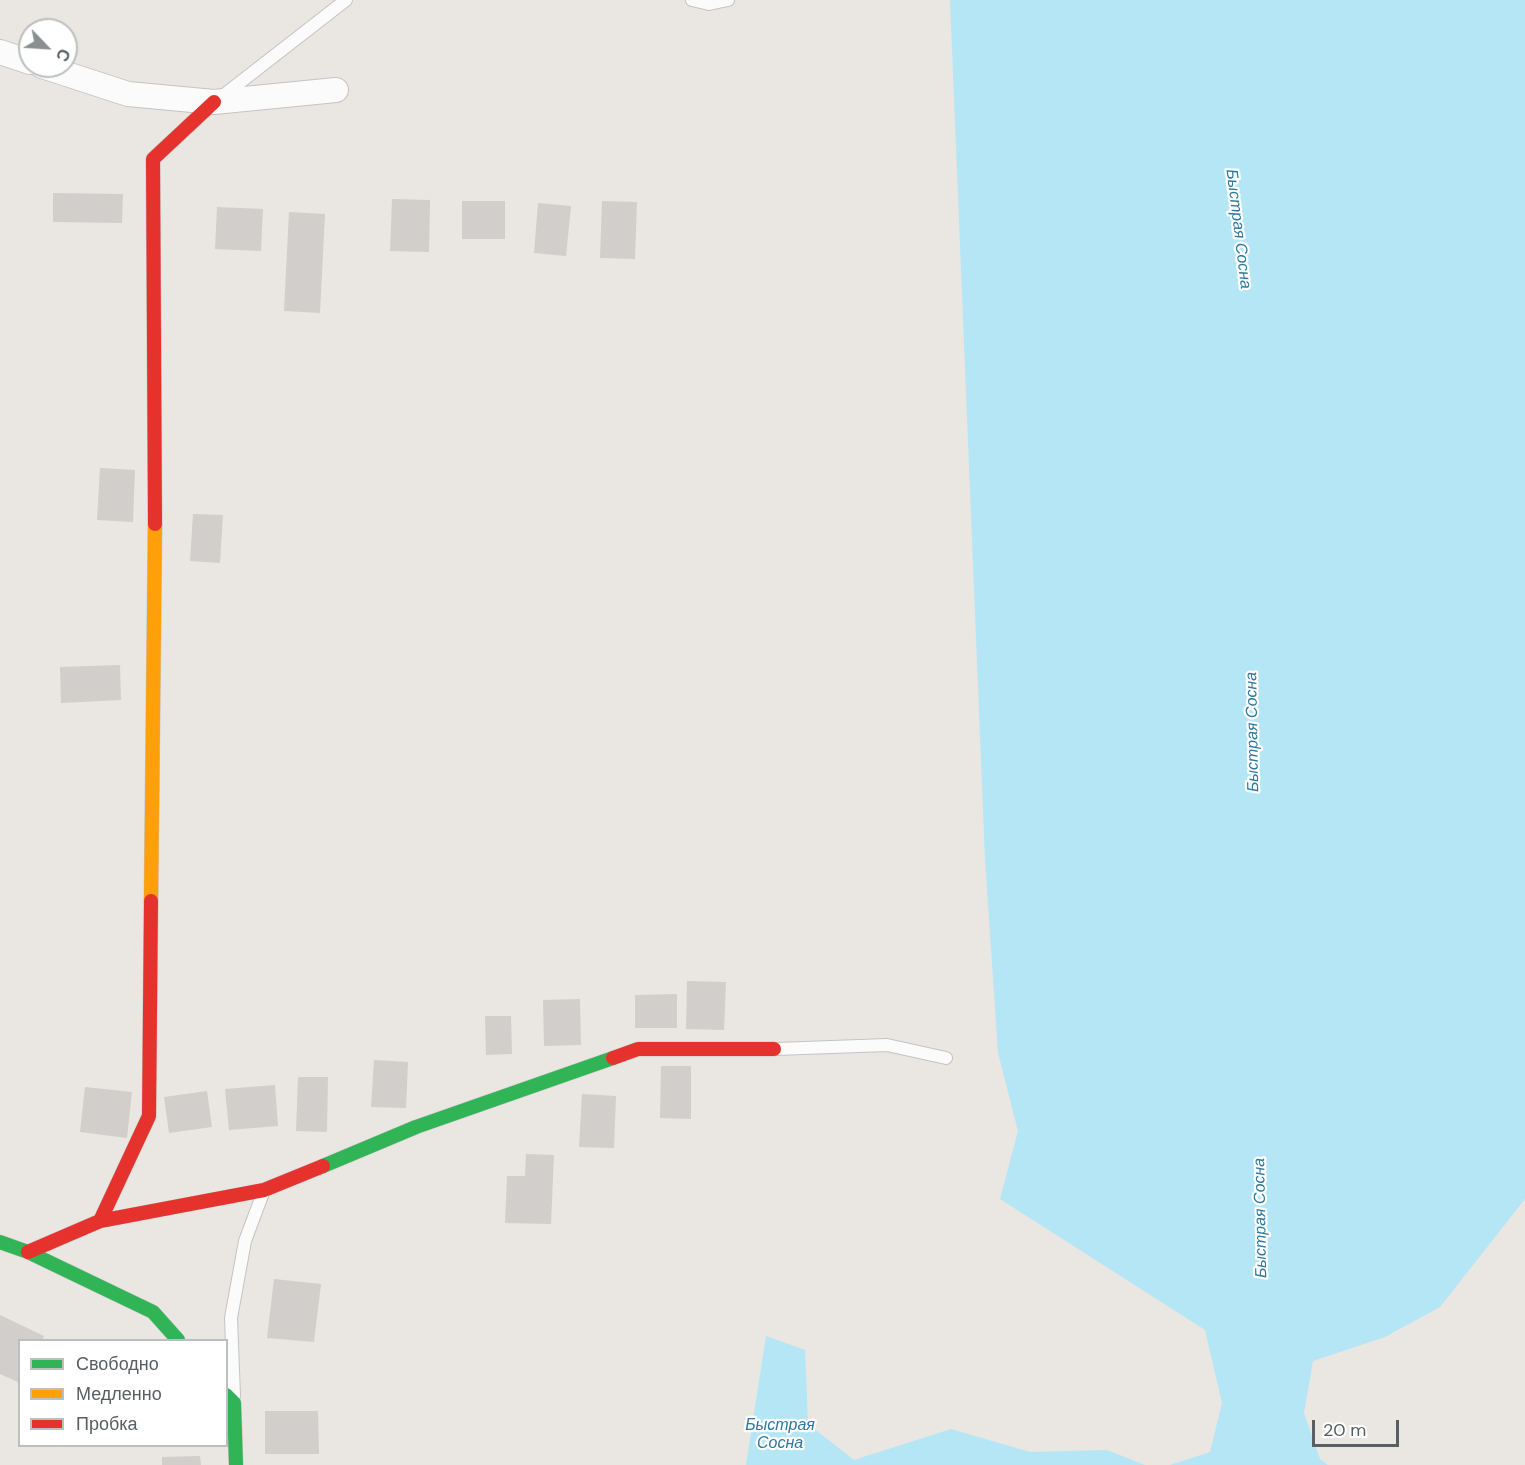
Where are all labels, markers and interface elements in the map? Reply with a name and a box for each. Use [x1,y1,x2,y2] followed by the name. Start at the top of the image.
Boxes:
[18,18,78,78] north arrow
[51,45,75,65] text: С
[1221,168,1255,290] water label: Быстрая Сосна
[1242,672,1264,792] water label: Быстрая Сосна
[1250,1158,1272,1278] water label: Быстрая Сосна
[18,1339,228,1447] legend
[76,1352,159,1376] text: Свободно
[76,1382,162,1406] text: Медленно
[1315,1408,1402,1446] scale bar
[76,1412,138,1436] text: Пробка
[745,1416,815,1454] water label: Быстрая Сосна
[1323,1418,1366,1442] text: 20 m

